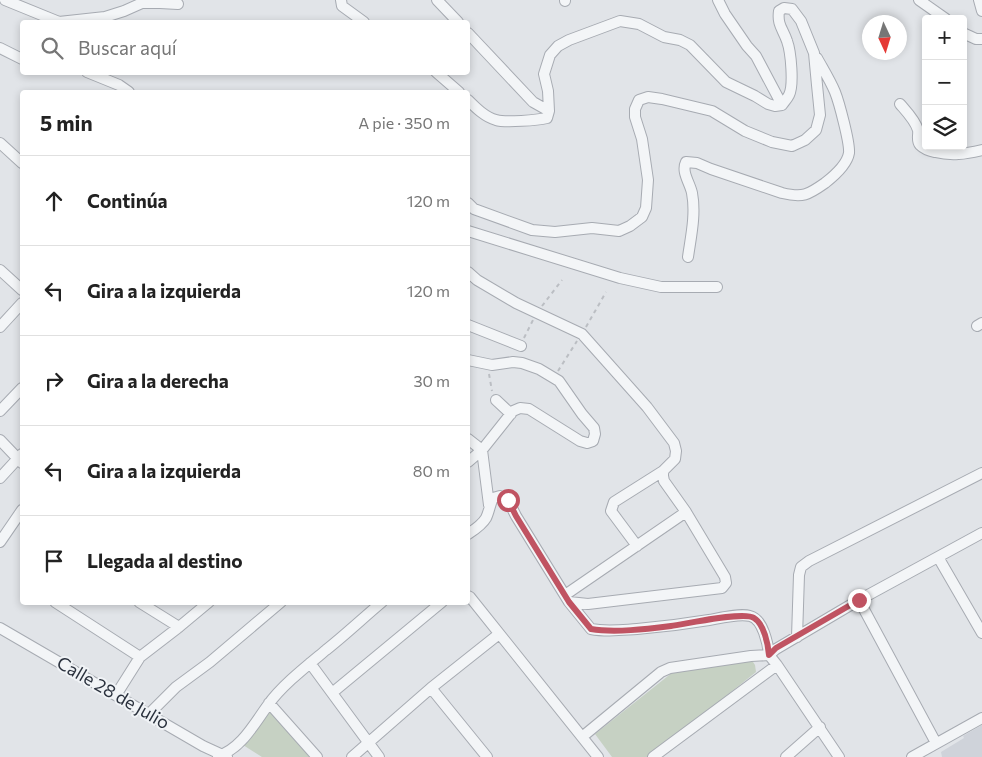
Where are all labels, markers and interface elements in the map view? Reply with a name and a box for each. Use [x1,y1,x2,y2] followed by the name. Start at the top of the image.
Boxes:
[862,15,907,60] north arrow
[922,15,967,150] map controls
[922,15,967,60] button: +
[20,20,470,75] search box
[38,34,66,62] icon: search
[78,36,177,59] text: Buscar aquí
[922,60,967,105] button: −
[922,105,967,150] button: layers
[40,110,93,135] text: 5 min
[358,113,450,132] text: A pie · 350 m
[40,187,68,215] icon: ahead
[87,189,168,212] text: Continúa
[407,191,450,210] text: 120 m
[40,277,68,305] icon: left
[87,279,241,302] text: Gira a la izquierda
[407,281,450,300] text: 120 m
[40,367,68,395] icon: right
[87,369,229,392] text: Gira a la derecha
[413,371,450,390] text: 30 m
[40,457,68,485] icon: left
[87,459,241,482] text: Gira a la izquierda
[413,461,450,480] text: 80 m
[497,489,520,512] route start
[40,547,68,575] icon: arrive
[87,549,243,572] text: Llegada al destino
[848,589,871,612] route end
[53,651,174,733] street label: Calle 28 de Julio

